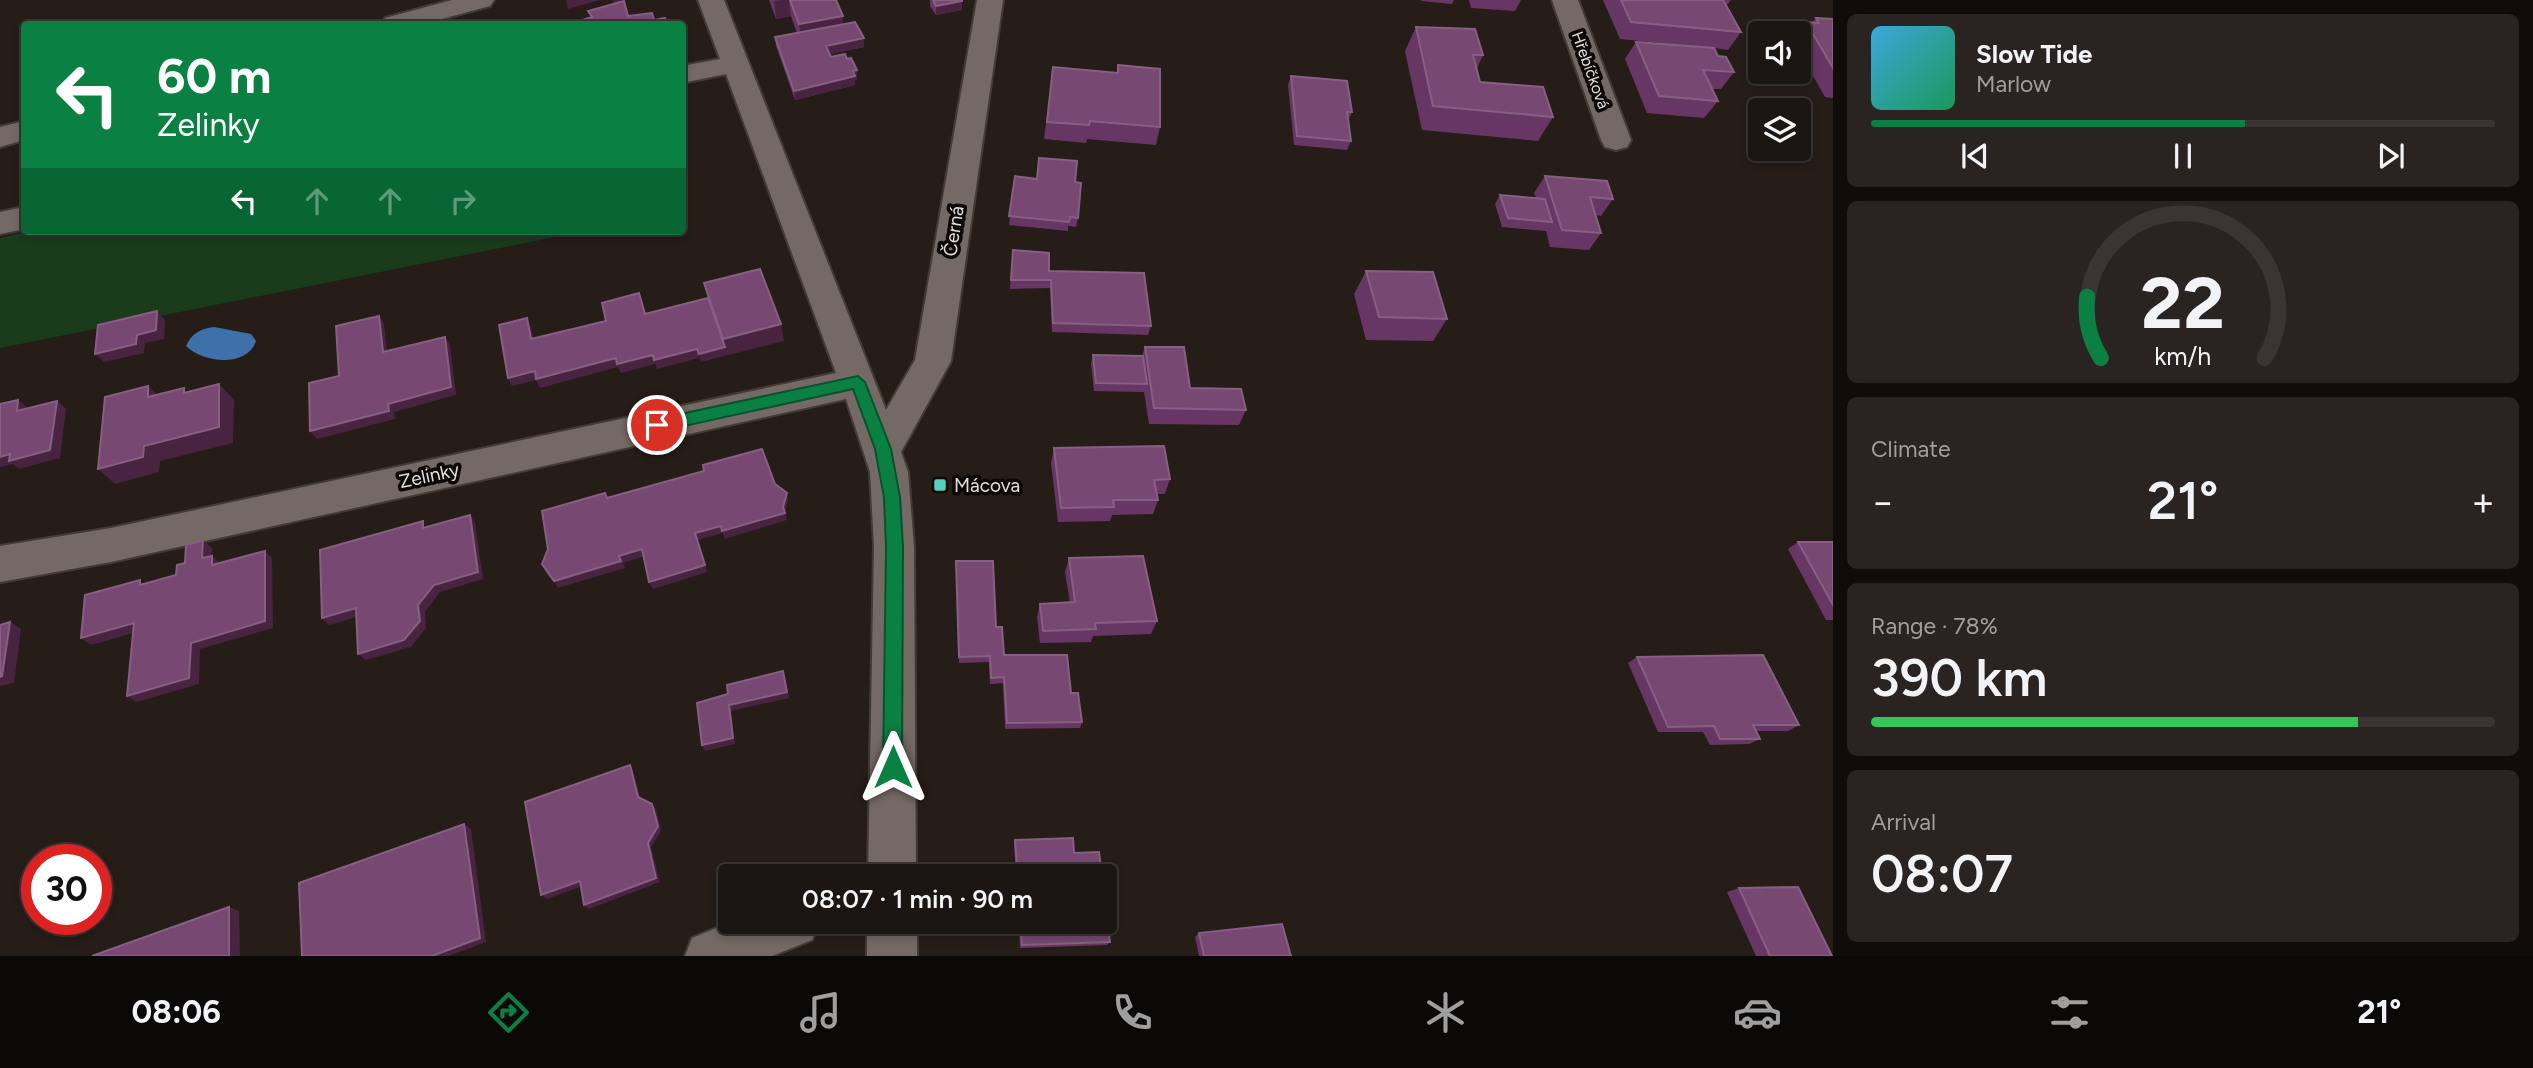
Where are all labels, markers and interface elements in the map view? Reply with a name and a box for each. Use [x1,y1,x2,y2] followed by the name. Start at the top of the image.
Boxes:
[1748,21,1811,161] map controls
[1748,21,1811,84] button: sound
[1568,29,1613,111] street label: Hřebíčková
[1976,38,2092,70] text: Slow Tide
[157,46,272,105] text: 60 m
[42,49,133,140] icon: left
[1976,70,2051,98] text: Marlow
[1748,98,1811,161] button: layers
[157,106,260,144] text: Zelinky
[1956,137,1994,175] icon: previous
[2164,137,2202,175] icon: pause
[2372,137,2410,175] icon: next
[225,182,263,220] icon: left
[298,182,336,220] icon: ahead
[371,182,409,220] icon: ahead
[444,182,482,220] icon: right
[938,204,969,258] street label: Černá
[2141,259,2225,346] text: 22
[2154,340,2212,370] text: km/h
[627,395,687,455] pin
[638,406,676,444] icon: arrive
[1871,435,1950,463] text: Climate
[397,458,461,493] street label: Zelinky
[2148,470,2218,532] text: 21°
[954,474,1020,497] place label: Mácova
[932,477,948,493] marker: Mácova
[1871,479,1895,525] text: −
[2471,479,2495,525] text: +
[1871,612,1998,640] text: Range · 78%
[1871,647,2047,709] text: 390 km
[856,730,930,804] position arrow
[1871,808,1936,836] text: Arrival
[1871,843,2013,905] text: 08:07
[21,844,112,935] speed limit sign: 30
[802,883,1033,915] text: 08:07 · 1 min · 90 m
[484,988,533,1037] icon: directions
[796,988,845,1037] icon: music
[1108,988,1157,1037] icon: phone
[1421,988,1470,1037] icon: climate
[1733,988,1782,1037] icon: car
[2045,988,2094,1037] icon: filters
[132,993,221,1031] text: 08:06
[2357,993,2401,1031] text: 21°

